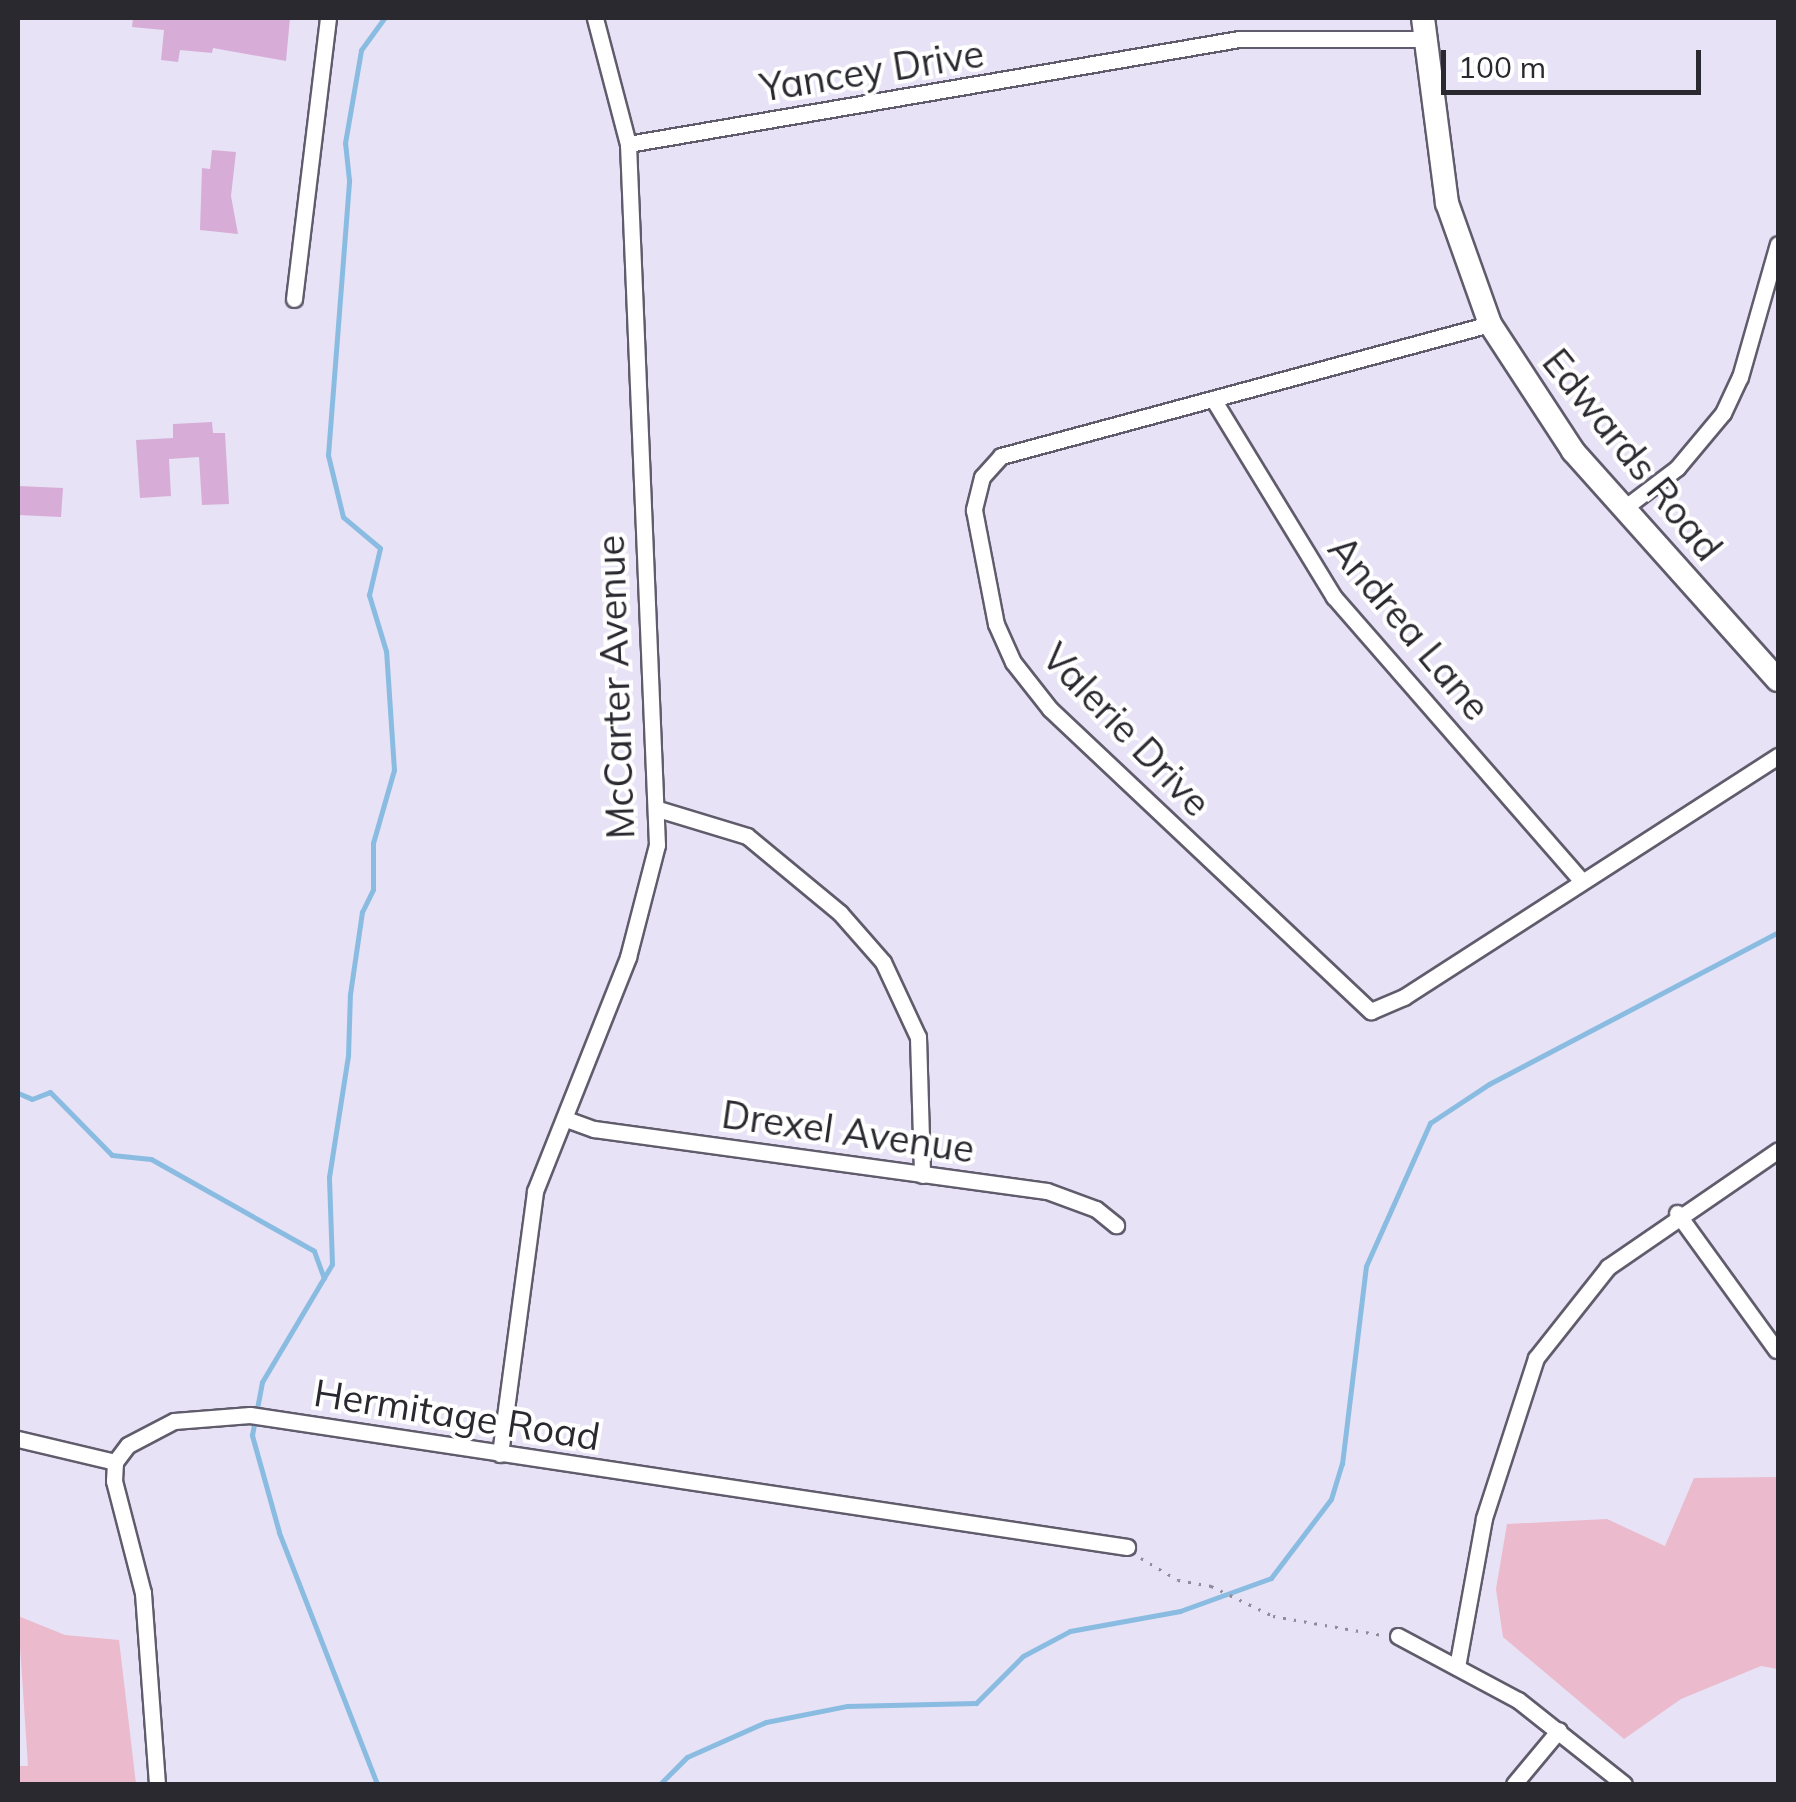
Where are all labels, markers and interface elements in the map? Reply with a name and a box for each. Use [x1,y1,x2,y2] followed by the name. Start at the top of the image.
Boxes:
[1446,30,1706,92] scale bar
[757,31,987,111] street label: Yancey Drive
[1458,48,1546,86] text: 100 m
[1533,340,1731,570] street label: Edwards Road
[1319,527,1499,729] street label: Andrea Lane
[588,534,644,840] street label: McCarter Avenue
[1032,634,1220,826] street label: Valerie Drive
[719,1092,977,1172] street label: Drexel Avenue
[311,1370,603,1460] street label: Hermitage Road

